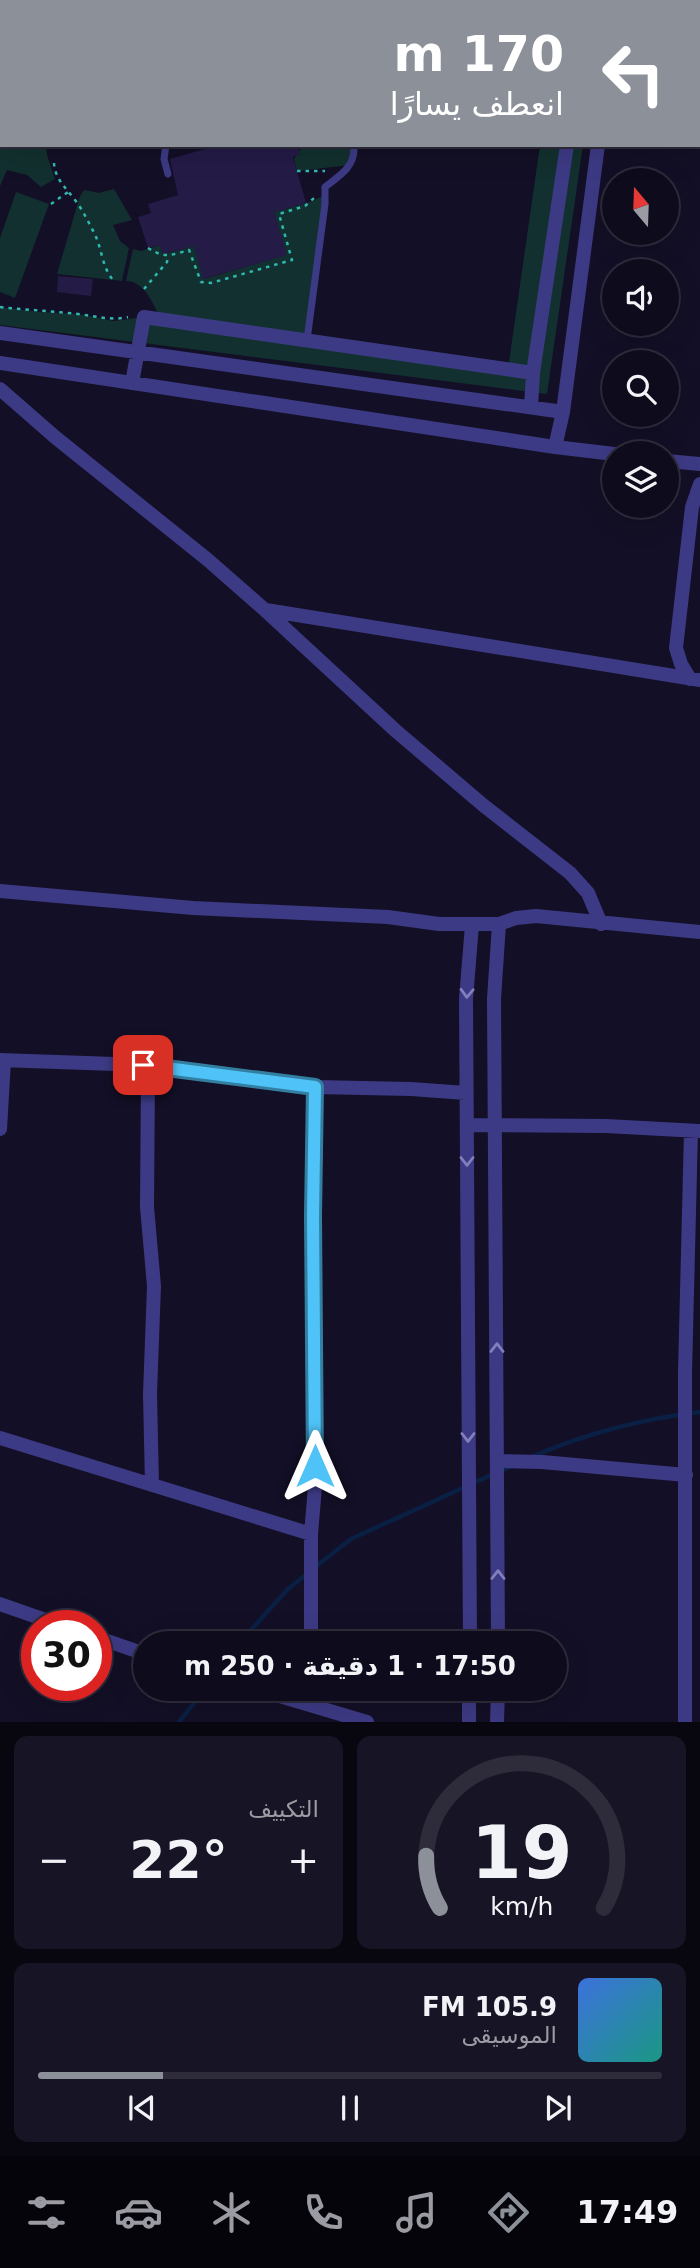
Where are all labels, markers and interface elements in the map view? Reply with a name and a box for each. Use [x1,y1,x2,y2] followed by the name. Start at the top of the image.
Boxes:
[394,26,564,83] text: 170 m
[588,28,679,119] icon: left
[390,85,564,123] text: انعطف يسارًا
[602,168,679,245] north arrow
[602,168,679,518] map controls
[602,259,679,336] button: sound
[602,350,679,427] button: search
[602,441,679,518] button: layers
[459,987,474,998] one-way arrow
[113,1035,173,1095] pin
[124,1046,162,1084] icon: arrive
[459,1156,475,1166] one-way arrow
[489,1342,505,1352] one-way arrow
[278,1429,352,1503] position arrow
[460,1432,476,1443] one-way arrow
[490,1569,506,1580] one-way arrow
[21,1610,112,1701] speed limit sign: 30
[184,1651,516,1681] text: 17:50 · 1 دقيقة · 250 m
[248,1796,319,1822] text: التكييف
[471,1811,572,1896] text: 19
[129,1830,228,1890] text: 22°
[38,1838,70,1882] text: −
[287,1838,319,1882] text: +
[490,1892,553,1921] text: km/h
[422,1992,557,2022] text: 105.9 FM
[461,2022,557,2048] text: الموسيقى
[123,2089,161,2127] icon: previous
[331,2089,369,2127] icon: pause
[539,2089,577,2127] icon: next
[22,2188,71,2237] icon: filters
[114,2188,163,2237] icon: car
[207,2188,256,2237] icon: climate
[299,2188,348,2237] icon: phone
[392,2188,441,2237] icon: music
[484,2188,533,2237] icon: directions
[576,2193,678,2231] text: 17:49

